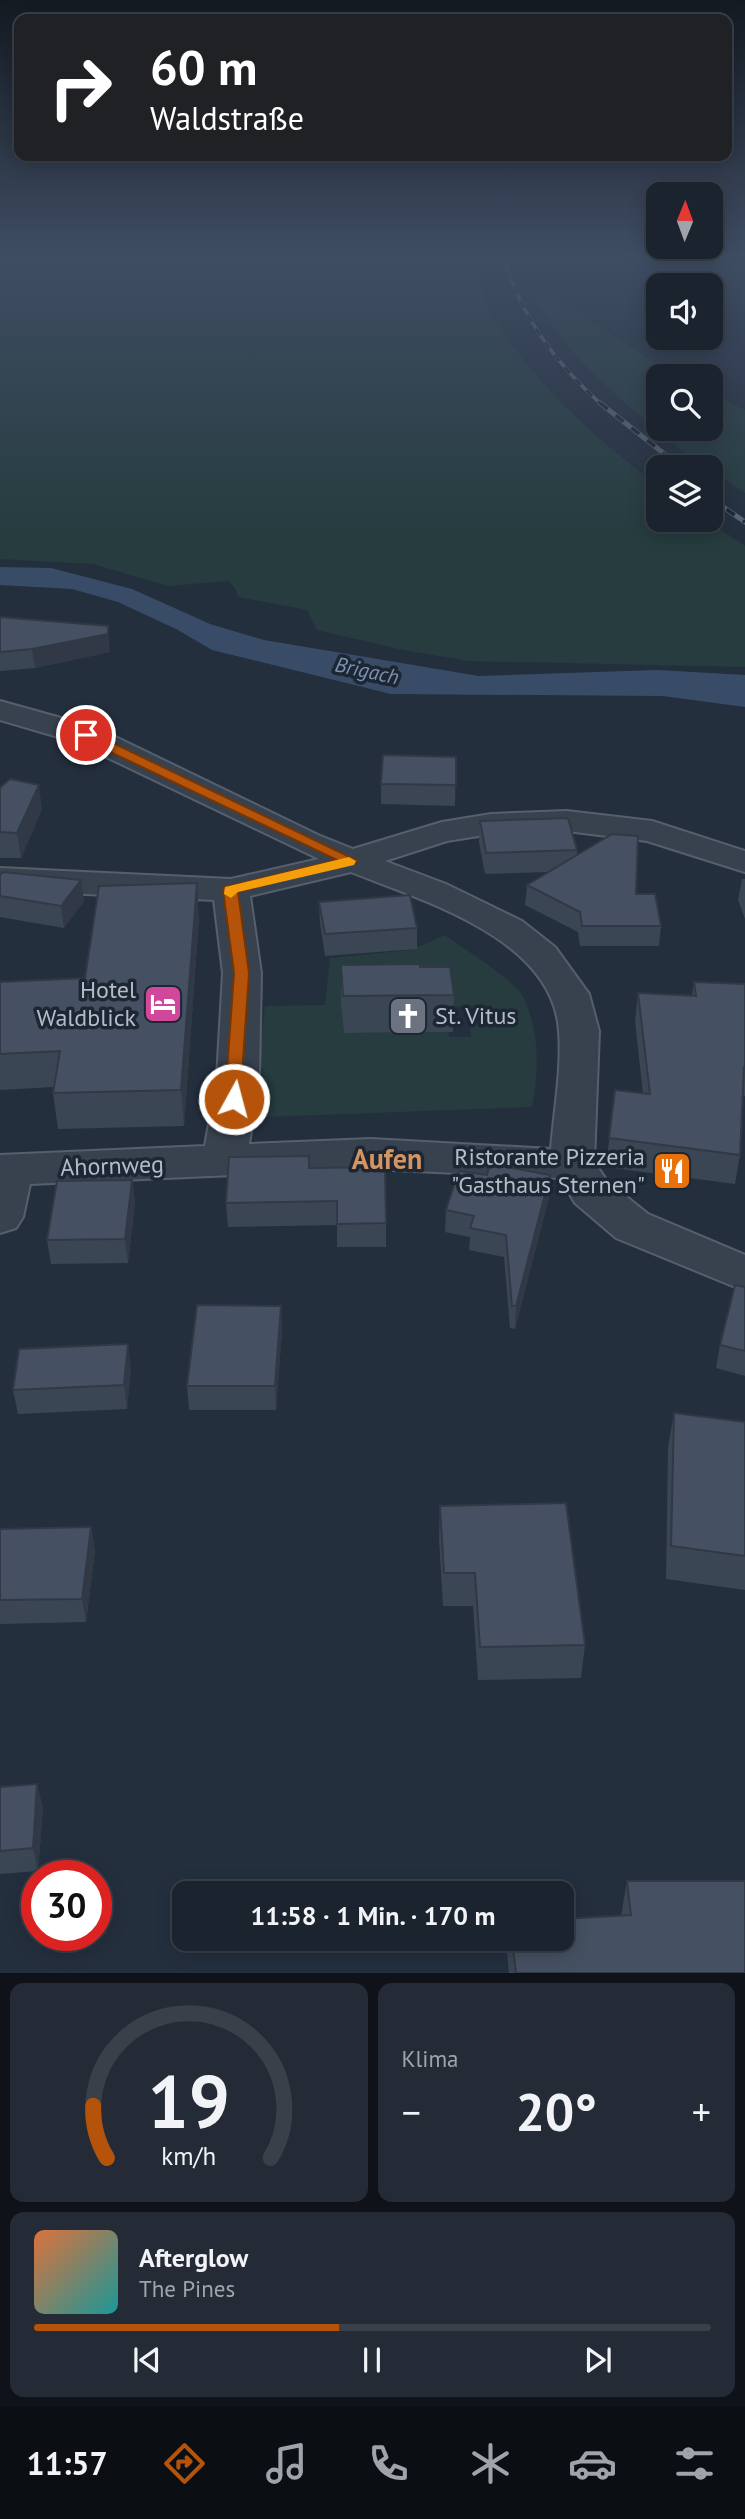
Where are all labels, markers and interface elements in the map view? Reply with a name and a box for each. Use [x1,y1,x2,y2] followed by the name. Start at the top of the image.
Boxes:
[150,35,257,99] text: 60 m
[35,42,126,133] icon: right
[150,97,304,139] text: Waldstraße
[646,182,723,259] north arrow
[646,182,723,532] map controls
[646,273,723,350] button: sound
[646,364,723,441] button: search
[646,455,723,532] button: layers
[333,651,402,690] water label: Brigach
[56,705,116,765] pin
[67,716,105,754] icon: arrive
[37,974,136,1033] place label: Hotel Waldblick
[142,983,184,1025] hotel icon: Hotel Waldblick
[387,995,429,1037] church icon: St. Vitus
[435,1000,516,1031] place label: St. Vitus
[197,1062,271,1136] position arrow
[352,1140,422,1177] district label: Aufen
[451,1141,645,1200] place label: Ristorante Pizzeria "Gasthaus Sternen"
[60,1148,164,1183] street label: Ahornweg
[651,1150,693,1192] restaurant icon: Ristorante Pizzeria "Gasthaus Sternen"
[21,1860,112,1951] speed limit sign: 30
[250,1899,496,1932] text: 11:58 · 1 Min. · 170 m
[402,2044,459,2073] text: Klima
[147,2055,230,2149] text: 19
[515,2078,597,2145] text: 20°
[402,2087,421,2136] text: −
[692,2087,711,2136] text: +
[161,2140,216,2172] text: km/h
[139,2241,248,2274] text: Afterglow
[139,2274,235,2303] text: The Pines
[128,2341,166,2379] icon: previous
[353,2341,391,2379] icon: pause
[579,2341,617,2379] icon: next
[160,2439,209,2488] icon: directions
[262,2439,311,2488] icon: music
[364,2439,413,2488] icon: phone
[466,2439,515,2488] icon: climate
[568,2439,617,2488] icon: car
[670,2439,719,2488] icon: filters
[26,2442,108,2484] text: 11:57

